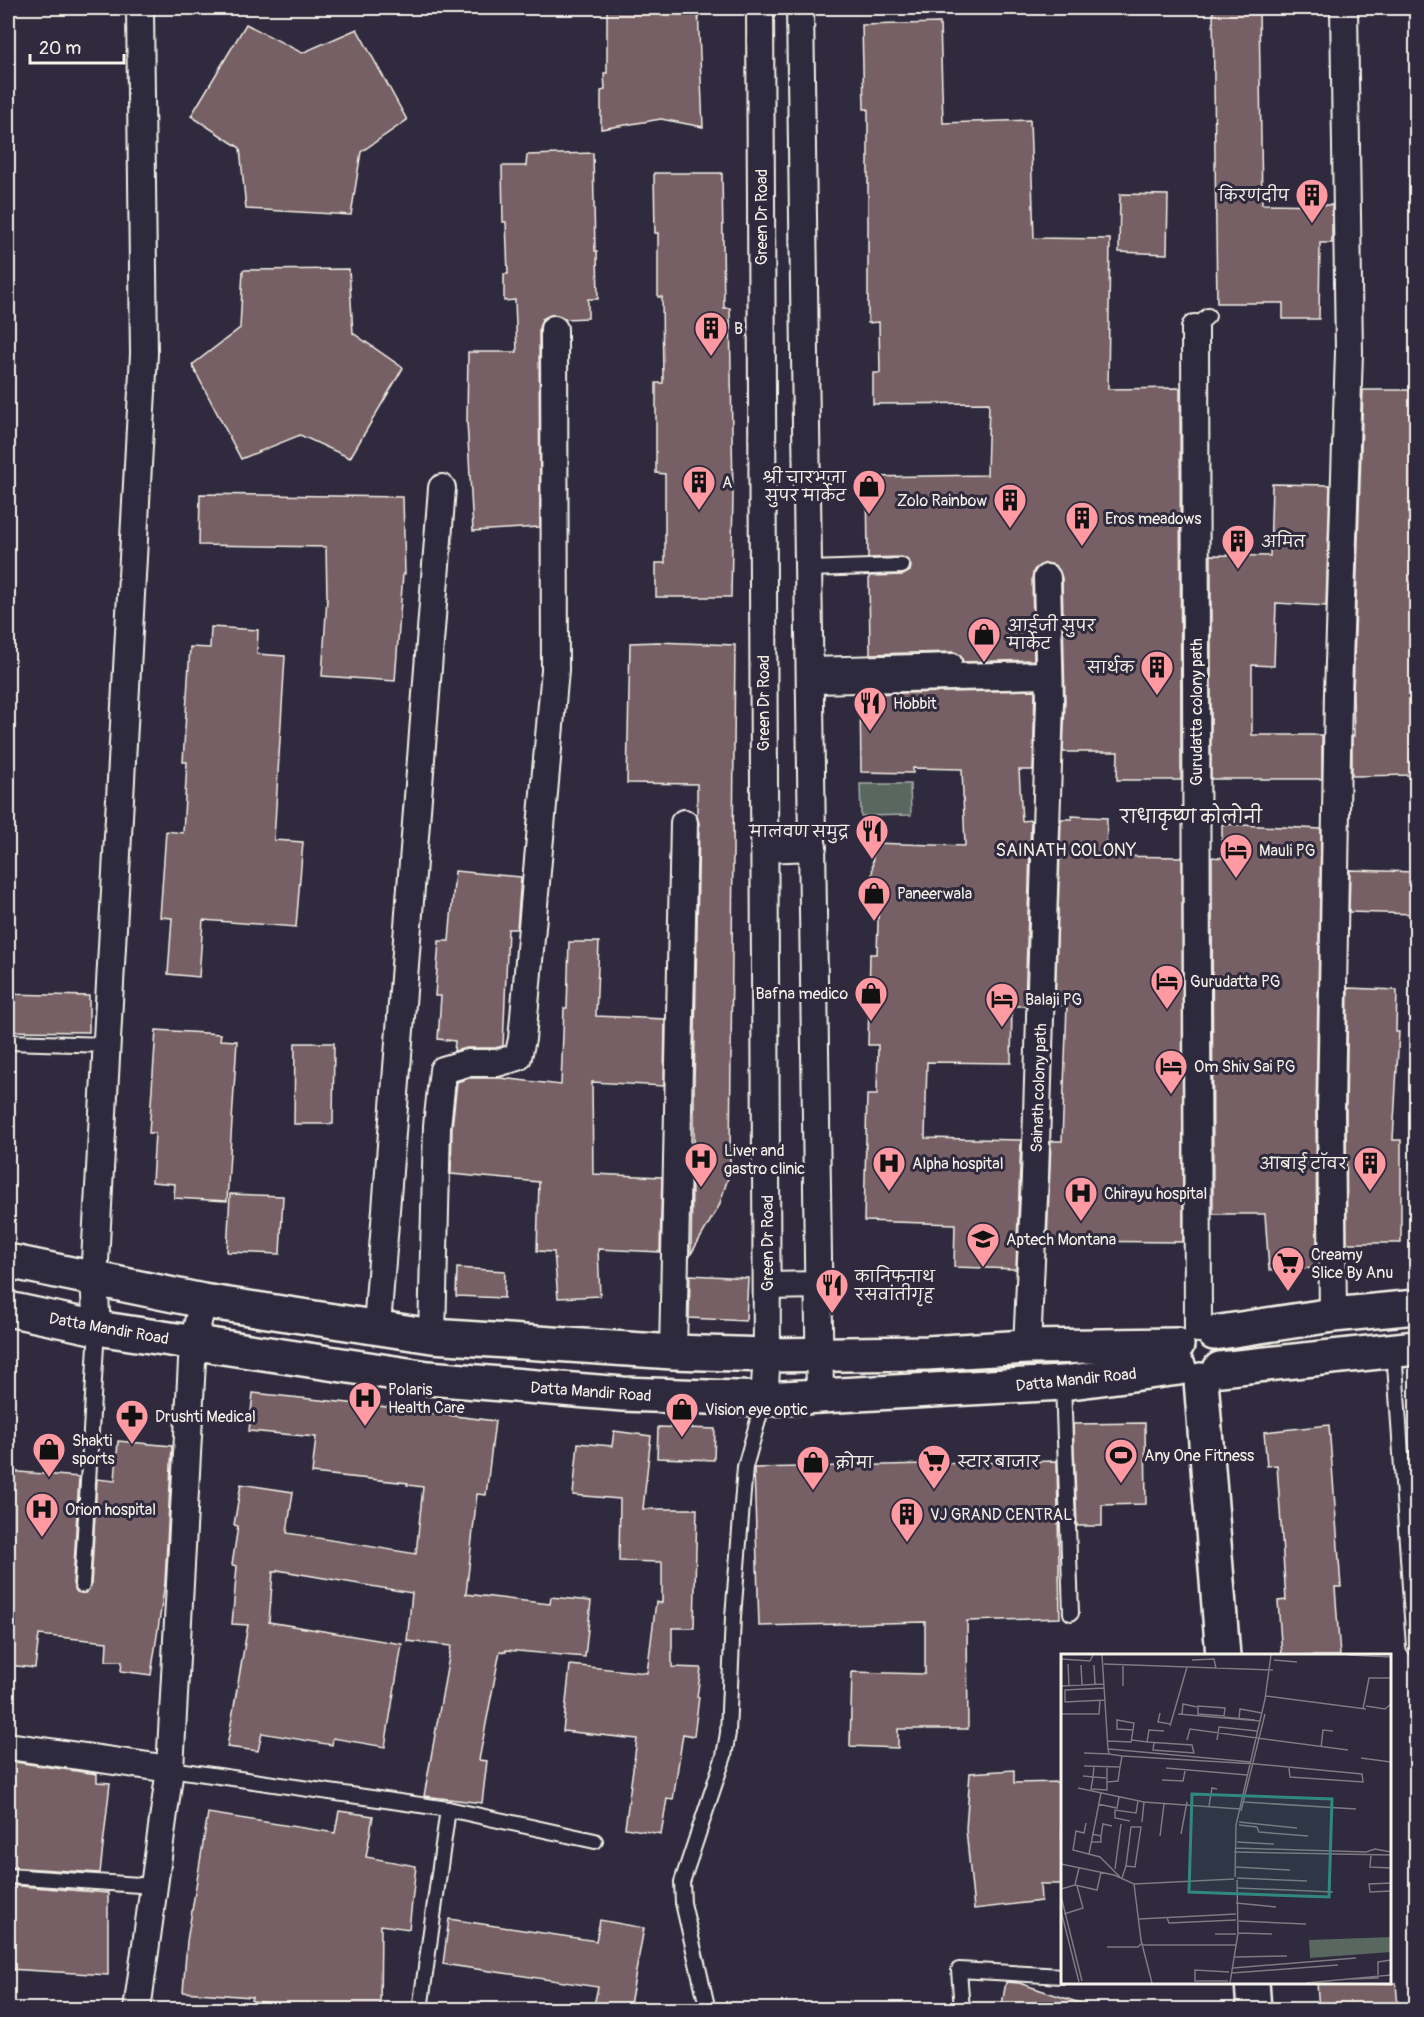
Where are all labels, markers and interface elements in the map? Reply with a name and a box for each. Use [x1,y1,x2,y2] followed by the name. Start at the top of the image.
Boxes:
[30,27,124,65] scale bar
[39,37,81,60] text: 20 m
[752,169,772,265] street label: Green Dr Road
[1294,177,1330,224] building icon: किरणदीप
[1217,184,1290,206] place label: किरणदीप
[693,310,729,357] building icon: B
[734,319,743,339] place label: B
[681,464,717,511] building icon: A
[762,466,847,508] place label: श्री चारभुजा सुपर मार्केट
[851,468,887,515] shop icon: श्री चारभुजा सुपर मार्केट
[722,473,732,493] place label: A
[992,482,1028,529] building icon: Zolo Rainbow
[897,491,987,511] place label: Zolo Rainbow
[1064,500,1100,547] building icon: Eros meadows
[1105,509,1201,529] place label: Eros meadows
[1220,523,1256,570] building icon: अमित
[1261,530,1307,552] place label: अमित
[1006,614,1097,654] place label: आईजी सुपर मार्केट
[966,616,1002,663] shop icon: आईजी सुपर मार्केट
[1187,638,1207,786] street label: Gurudatta colony path
[1139,649,1175,696] building icon: सार्थक
[754,655,774,751] street label: Green Dr Road
[1086,655,1135,678] place label: सार्थक
[852,685,888,732] restaurant icon: Hobbit
[893,694,937,714] place label: Hobbit
[1119,803,1263,831] district label: राधाकृष्ण कोलोनी
[854,813,890,860] restaurant icon: मालवण समुद्र
[748,822,850,844] place label: मालवण समुद्र
[1218,832,1254,879] hotel icon: Mauli PG
[996,839,1137,862] district label: SAINATH COLONY
[1259,841,1315,861] place label: Mauli PG
[856,875,892,922] shop icon: Paneerwala
[897,884,972,904] place label: Paneerwala
[1149,963,1185,1010] hotel icon: Gurudatta PG
[1190,972,1280,992] place label: Gurudatta PG
[853,975,889,1022] shop icon: Bafna medico
[984,981,1020,1028] hotel icon: Balaji PG
[756,984,848,1004] place label: Bafna medico
[1025,990,1082,1010] place label: Balaji PG
[1027,1023,1051,1153] street label: Sainath colony path
[1153,1048,1189,1095] hotel icon: Om Shiv Sai PG
[1194,1057,1295,1077] place label: Om Shiv Sai PG
[683,1141,719,1188] hospital icon: Liver and gastro clinic
[724,1141,805,1179] place label: Liver and gastro clinic
[871,1145,907,1192] hospital icon: Alpha hospital
[1352,1145,1388,1192] building icon: आबाई टॉवर
[1259,1151,1348,1174] place label: आबाई टॉवर
[912,1154,1004,1174] place label: Alpha hospital
[1063,1175,1099,1222] hospital icon: Chirayu hospital
[1104,1184,1207,1204] place label: Chirayu hospital
[758,1195,778,1291] street label: Green Dr Road
[965,1221,1001,1268] school or university icon: Aptech Montana
[1006,1230,1116,1250] place label: Aptech Montana
[1270,1245,1306,1292] supermarket icon: Creamy Slice By Anu
[1311,1245,1393,1283] place label: Creamy Slice By Anu
[854,1265,936,1307] place label: कानिफनाथ रसवांतीगृह
[814,1267,850,1314] restaurant icon: कानिफनाथ रसवांतीगृह
[47,1309,170,1349] street label: Datta Mandir Road
[1015,1364,1137,1396] street label: Datta Mandir Road
[530,1378,652,1406] street label: Datta Mandir Road
[347,1380,383,1427] hospital icon: Polaris Health Care
[388,1380,465,1418] place label: Polaris Health Care
[664,1391,700,1438] shop icon: Vision eye optic
[114,1398,150,1445] pharmacy icon: Drushti Medical
[705,1400,808,1420] place label: Vision eye optic
[155,1407,256,1427] place label: Drushti Medical
[31,1431,67,1478] shop icon: Shakti sports
[72,1431,115,1469] place label: Shakti sports
[1103,1437,1139,1484] sports icon: Any One Fitness
[916,1443,952,1490] supermarket icon: स्टार बाजार
[795,1444,831,1491] shop icon: क्रोमा
[1144,1446,1254,1466] place label: Any One Fitness
[835,1451,875,1473] place label: क्रोमा
[957,1452,1041,1472] place label: स्टार बाजार
[24,1491,60,1538] hospital icon: Orion hospital
[889,1496,925,1543] building icon: VJ GRAND CENTRAL
[65,1500,156,1520] place label: Orion hospital
[930,1505,1072,1525] place label: VJ GRAND CENTRAL
[1061,1654,1391,1984] inset map

